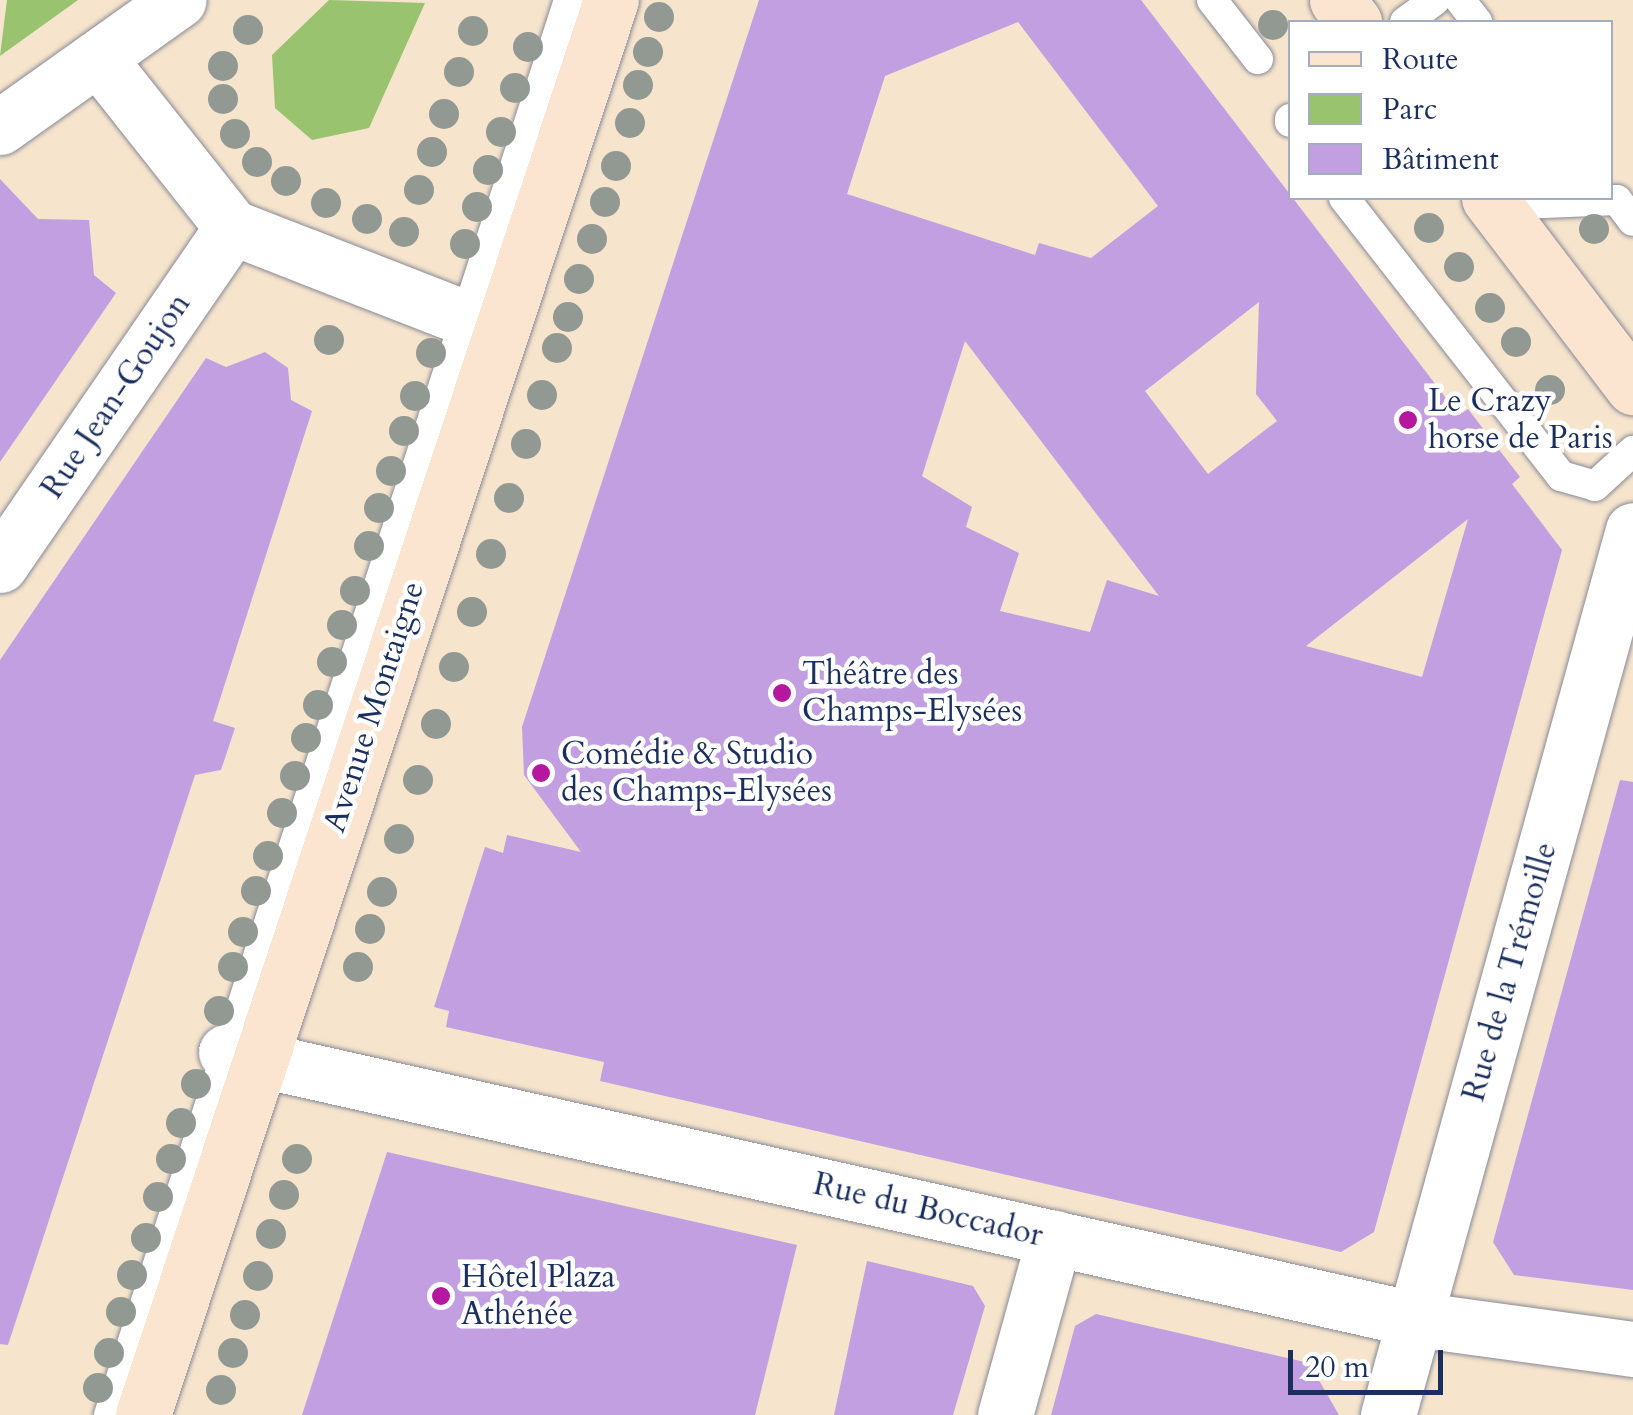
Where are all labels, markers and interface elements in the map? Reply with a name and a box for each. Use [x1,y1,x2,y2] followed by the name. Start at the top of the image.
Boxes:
[1288,20,1613,200] legend
[1382,39,1459,80] text: Route
[1382,89,1437,130] text: Parc
[1382,139,1499,180] text: Bâtiment
[33,286,199,506] street label: Rue Jean-Goujon
[1428,383,1613,458] place label: Le Crazy horse de Paris
[1397,409,1419,431] marker: Le Crazy horse de Paris
[315,577,433,837] street label: Avenue Montaigne
[802,656,1022,731] place label: Théâtre des Champs-Elysées
[771,682,793,704] marker: Théâtre des Champs-Elysées
[561,736,832,811] place label: Comédie & Studio des Champs-Elysées
[530,762,552,784] marker: Comédie & Studio des Champs-Elysées
[1455,838,1565,1106] street label: Rue de la Trémoille
[810,1165,1046,1255] street label: Rue du Boccador
[461,1259,615,1334] place label: Hôtel Plaza Athénée
[430,1285,452,1307] marker: Hôtel Plaza Athénée
[1293,1330,1448,1392] scale bar
[1305,1347,1369,1388] text: 20 m

